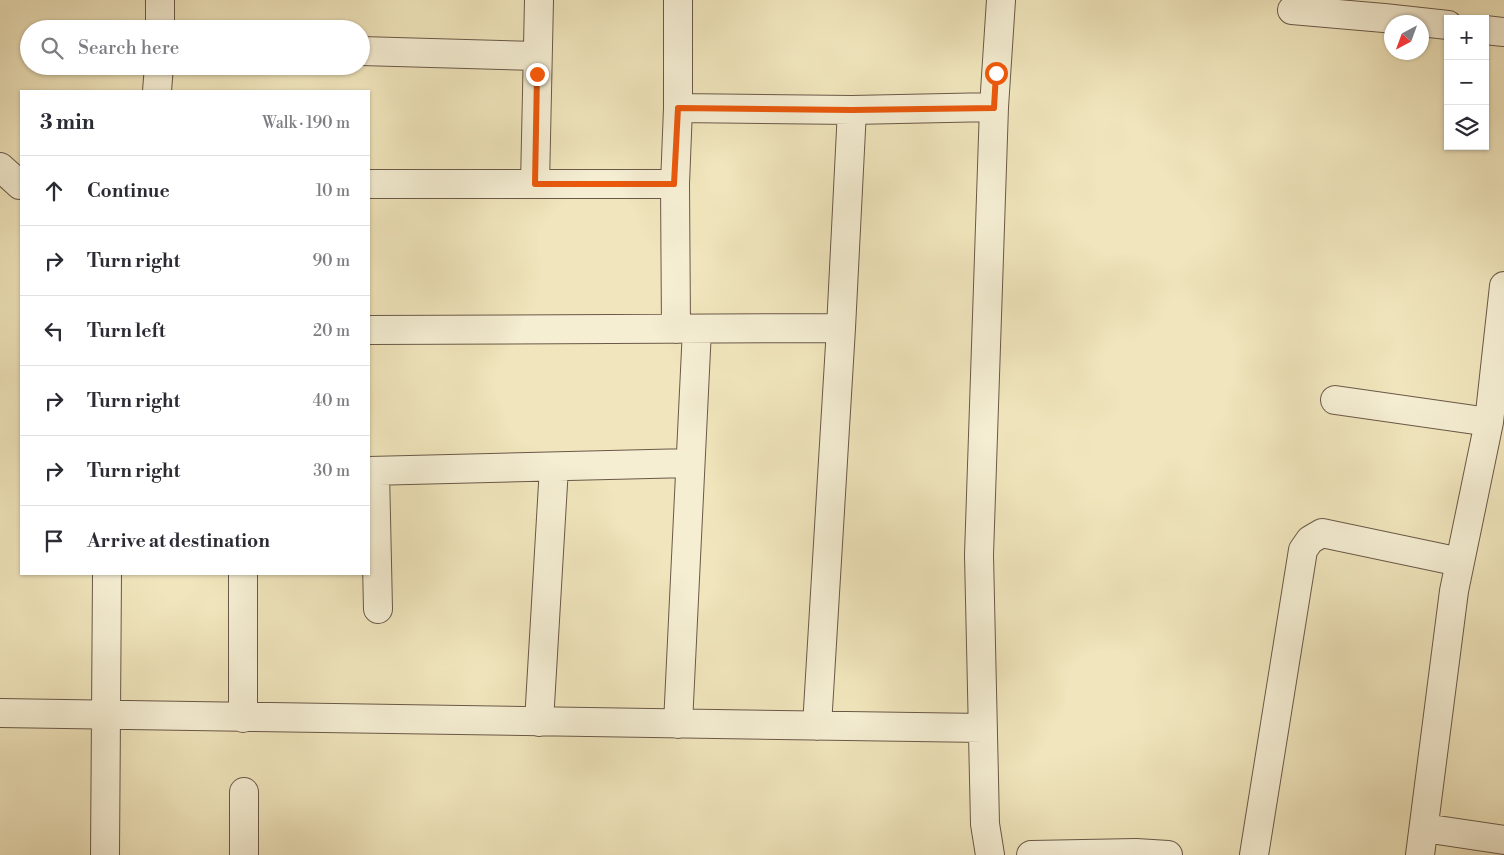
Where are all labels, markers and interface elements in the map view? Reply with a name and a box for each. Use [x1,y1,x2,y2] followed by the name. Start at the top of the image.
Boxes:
[1384,15,1429,60] north arrow
[1444,15,1489,150] map controls
[1444,15,1489,60] button: +
[20,20,370,75] search box
[38,34,66,62] icon: search
[78,36,179,60] text: Search here
[1444,60,1489,105] button: −
[985,62,1008,85] route start
[526,63,549,86] route end
[1444,105,1489,150] button: layers
[40,110,95,136] text: 3 min
[262,113,350,133] text: Walk · 190 m
[40,177,68,205] icon: ahead
[87,179,170,203] text: Continue
[316,181,350,201] text: 10 m
[40,247,68,275] icon: right
[87,249,180,273] text: Turn right
[312,251,350,271] text: 90 m
[40,317,68,345] icon: left
[87,319,166,343] text: Turn left
[313,321,350,341] text: 20 m
[40,387,68,415] icon: right
[87,389,180,413] text: Turn right
[313,391,350,411] text: 40 m
[40,457,68,485] icon: right
[87,459,180,483] text: Turn right
[313,461,350,481] text: 30 m
[40,527,68,555] icon: arrive
[87,529,270,553] text: Arrive at destination

